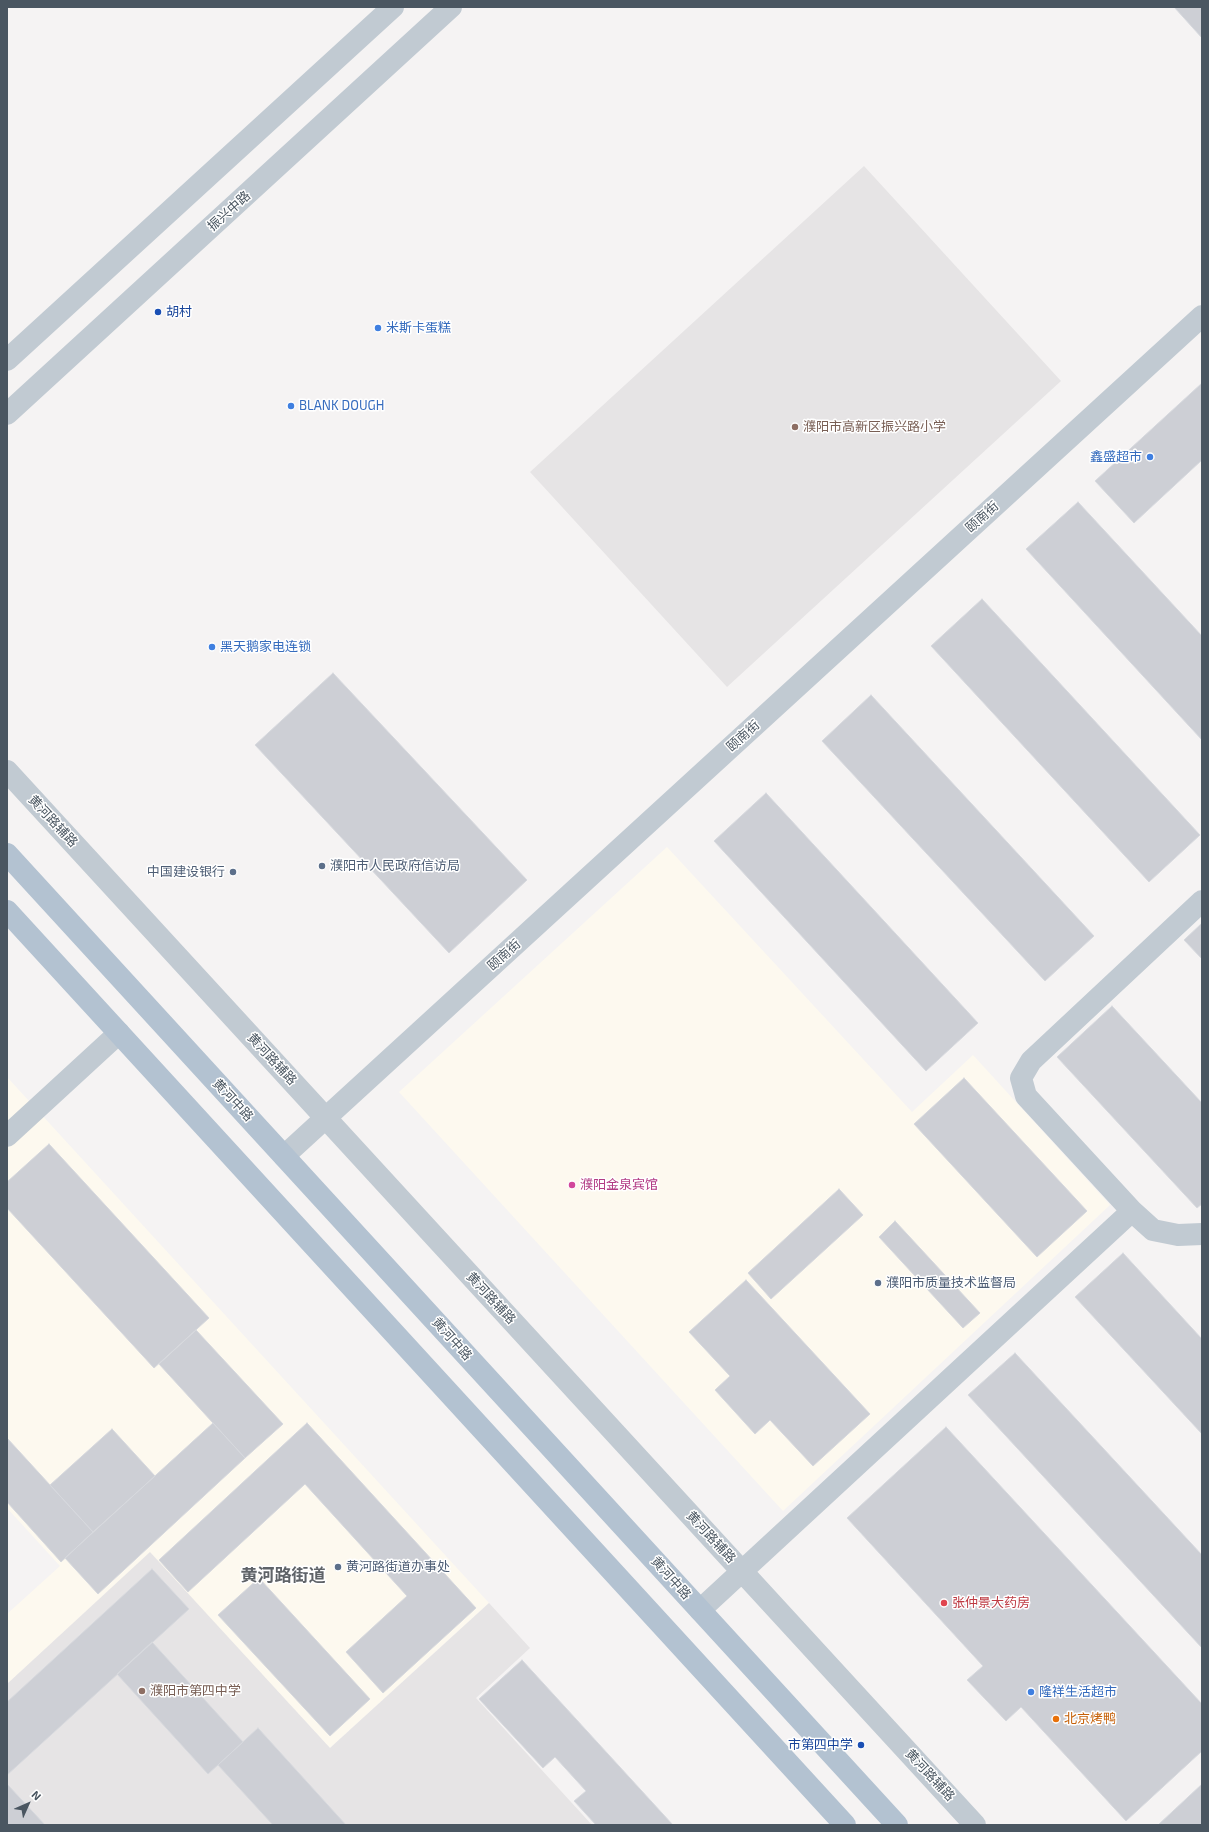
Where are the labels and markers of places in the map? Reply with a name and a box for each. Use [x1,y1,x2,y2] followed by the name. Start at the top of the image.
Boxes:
[166,304,192,320] place label: 胡村
[153,307,163,317] marker: 胡村
[386,320,451,336] place label: 米斯卡蛋糕
[373,323,383,333] marker: 米斯卡蛋糕
[299,398,384,414] place label: BLANK DOUGH
[286,401,296,411] marker: BLANK DOUGH
[803,419,946,435] place label: 濮阳市高新区振兴路小学
[790,422,800,432] marker: 濮阳市高新区振兴路小学
[1090,449,1142,465] place label: 鑫盛超市
[1145,452,1155,462] marker: 鑫盛超市
[220,639,311,655] place label: 黑天鹅家电连锁
[207,642,217,652] marker: 黑天鹅家电连锁
[330,858,460,874] place label: 濮阳市人民政府信访局
[317,861,327,871] marker: 濮阳市人民政府信访局
[147,864,225,880] place label: 中国建设银行
[228,867,238,877] marker: 中国建设银行
[580,1177,658,1193] place label: 濮阳金泉宾馆
[567,1180,577,1190] marker: 濮阳金泉宾馆
[886,1275,1016,1291] place label: 濮阳市质量技术监督局
[873,1278,883,1288] marker: 濮阳市质量技术监督局
[346,1559,450,1575] place label: 黄河路街道办事处
[333,1562,343,1572] marker: 黄河路街道办事处
[952,1595,1030,1611] place label: 张仲景大药房
[939,1598,949,1608] marker: 张仲景大药房
[150,1683,241,1699] place label: 濮阳市第四中学
[1039,1684,1117,1700] place label: 隆祥生活超市
[137,1686,147,1696] marker: 濮阳市第四中学
[1026,1687,1036,1697] marker: 隆祥生活超市
[1064,1711,1116,1727] place label: 北京烤鸭
[1051,1714,1061,1724] marker: 北京烤鸭
[788,1737,853,1753] place label: 市第四中学
[856,1740,866,1750] marker: 市第四中学

